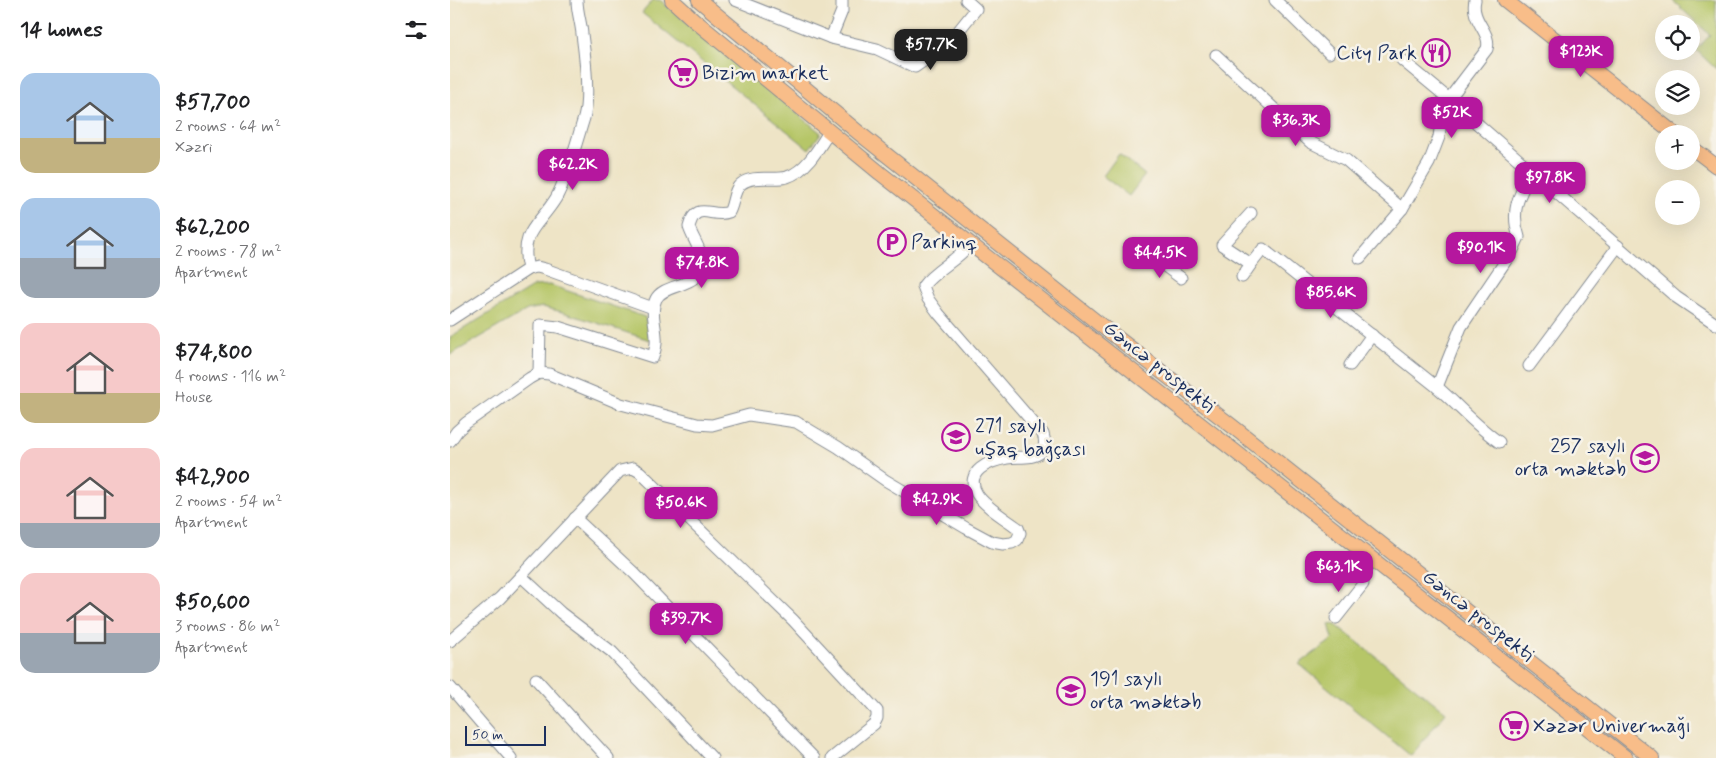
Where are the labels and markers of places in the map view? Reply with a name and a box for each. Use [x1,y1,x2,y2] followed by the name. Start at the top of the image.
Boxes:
[890,28,972,71] pin: $57.7K
[1546,36,1616,78] pin: $123K
[1421,38,1451,68] restaurant icon: City Park
[1336,40,1417,67] place label: City Park
[668,58,698,88] supermarket icon: Bizim market
[702,60,829,87] place label: Bizim market
[1422,96,1482,139] pin: $52K
[1255,104,1337,147] pin: $36.3K
[532,148,614,191] pin: $62.2K
[1509,162,1591,204] pin: $97.8K
[877,227,907,257] parking icon: Parkinq
[911,229,977,256] place label: Parkinq
[1440,232,1522,274] pin: $90.1K
[1119,236,1201,279] pin: $44.5K
[661,246,743,289] pin: $74.8K
[1290,276,1372,319] pin: $85.6K
[975,413,1086,463] place label: 271 saylı uşaq bağçası
[941,422,971,452] school or university icon: 271 saylı uşaq bağçası
[1515,433,1626,483] place label: 257 saylı orta məktəb
[1630,443,1660,473] school or university icon: 257 saylı orta məktəb
[896,484,978,526] pin: $42.9K
[640,486,722,529] pin: $50.6K
[1298,550,1380,593] pin: $63.1K
[645,602,727,645] pin: $39.7K
[1090,666,1201,716] place label: 191 saylı orta məktəb
[1056,676,1086,706] school or university icon: 191 saylı orta məktəb
[1499,711,1529,741] supermarket icon: Xəzər Univermağı
[1533,713,1691,740] place label: Xəzər Univermağı

